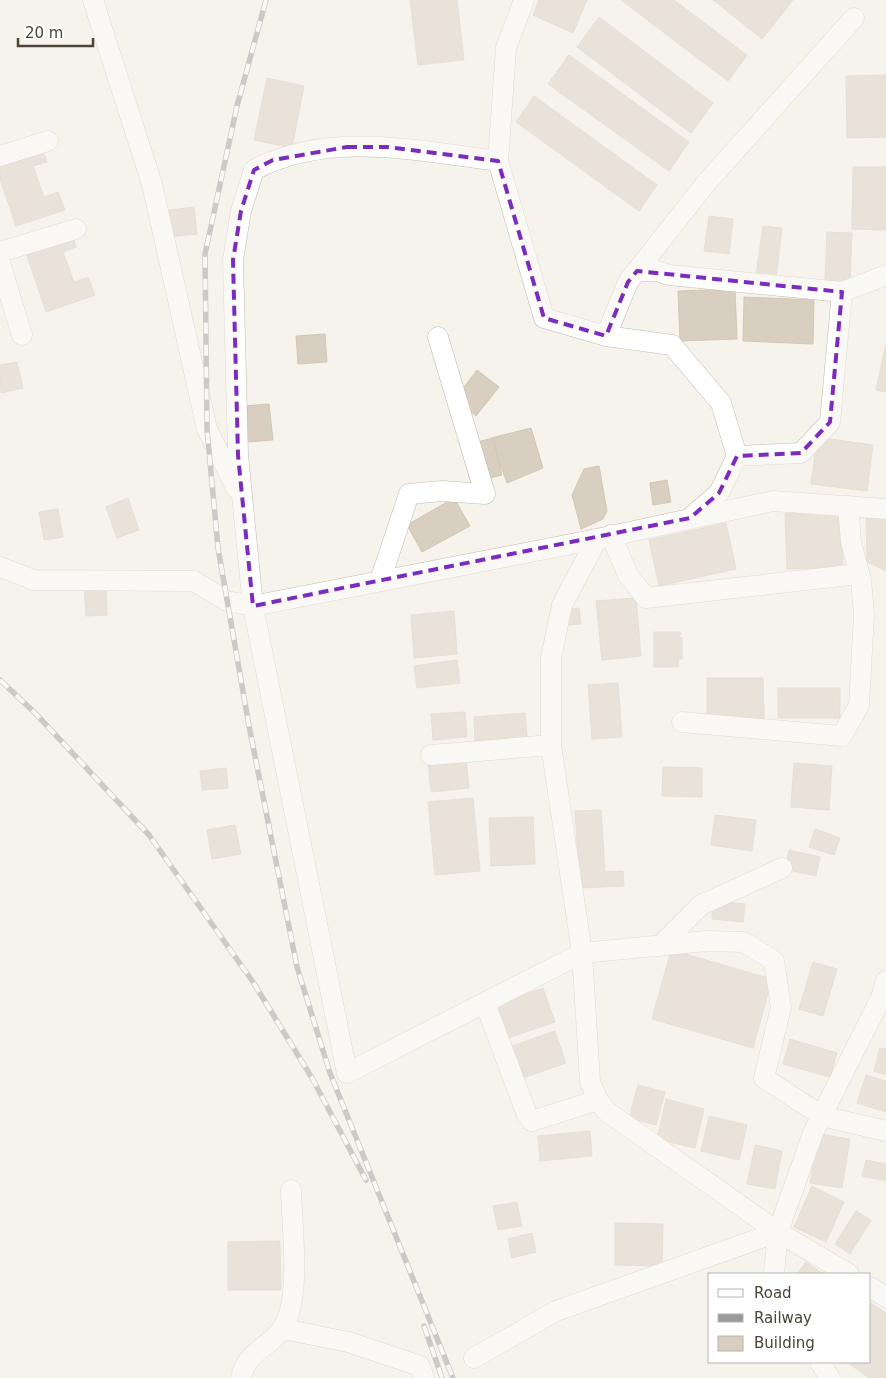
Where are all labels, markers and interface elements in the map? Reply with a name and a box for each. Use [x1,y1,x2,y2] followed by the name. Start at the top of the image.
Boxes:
[18,15,92,47] scale bar
[25,24,63,42] text: 20 m
[708,1273,871,1363] legend
[754,1284,792,1302] text: Road
[754,1309,812,1327] text: Railway
[754,1334,815,1352] text: Building

